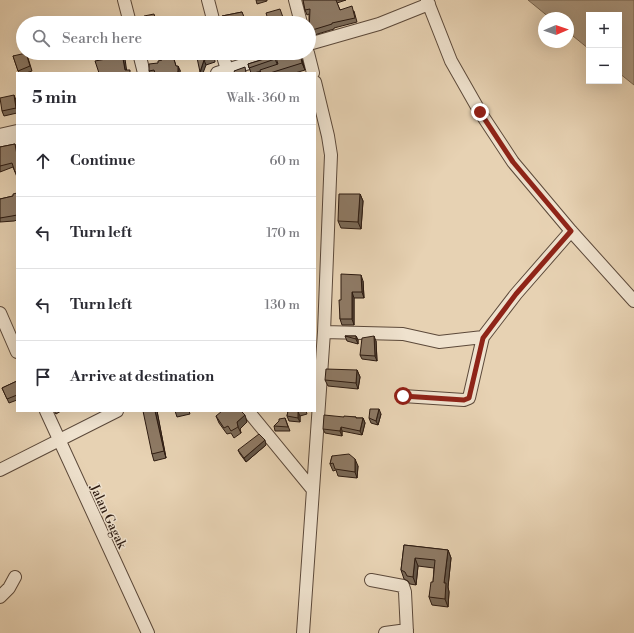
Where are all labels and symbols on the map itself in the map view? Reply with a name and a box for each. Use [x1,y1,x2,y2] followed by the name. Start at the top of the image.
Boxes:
[538,12,574,48] north arrow
[471,103,489,121] route end
[394,387,412,405] route start
[86,481,130,552] street label: Jalan Gagak

